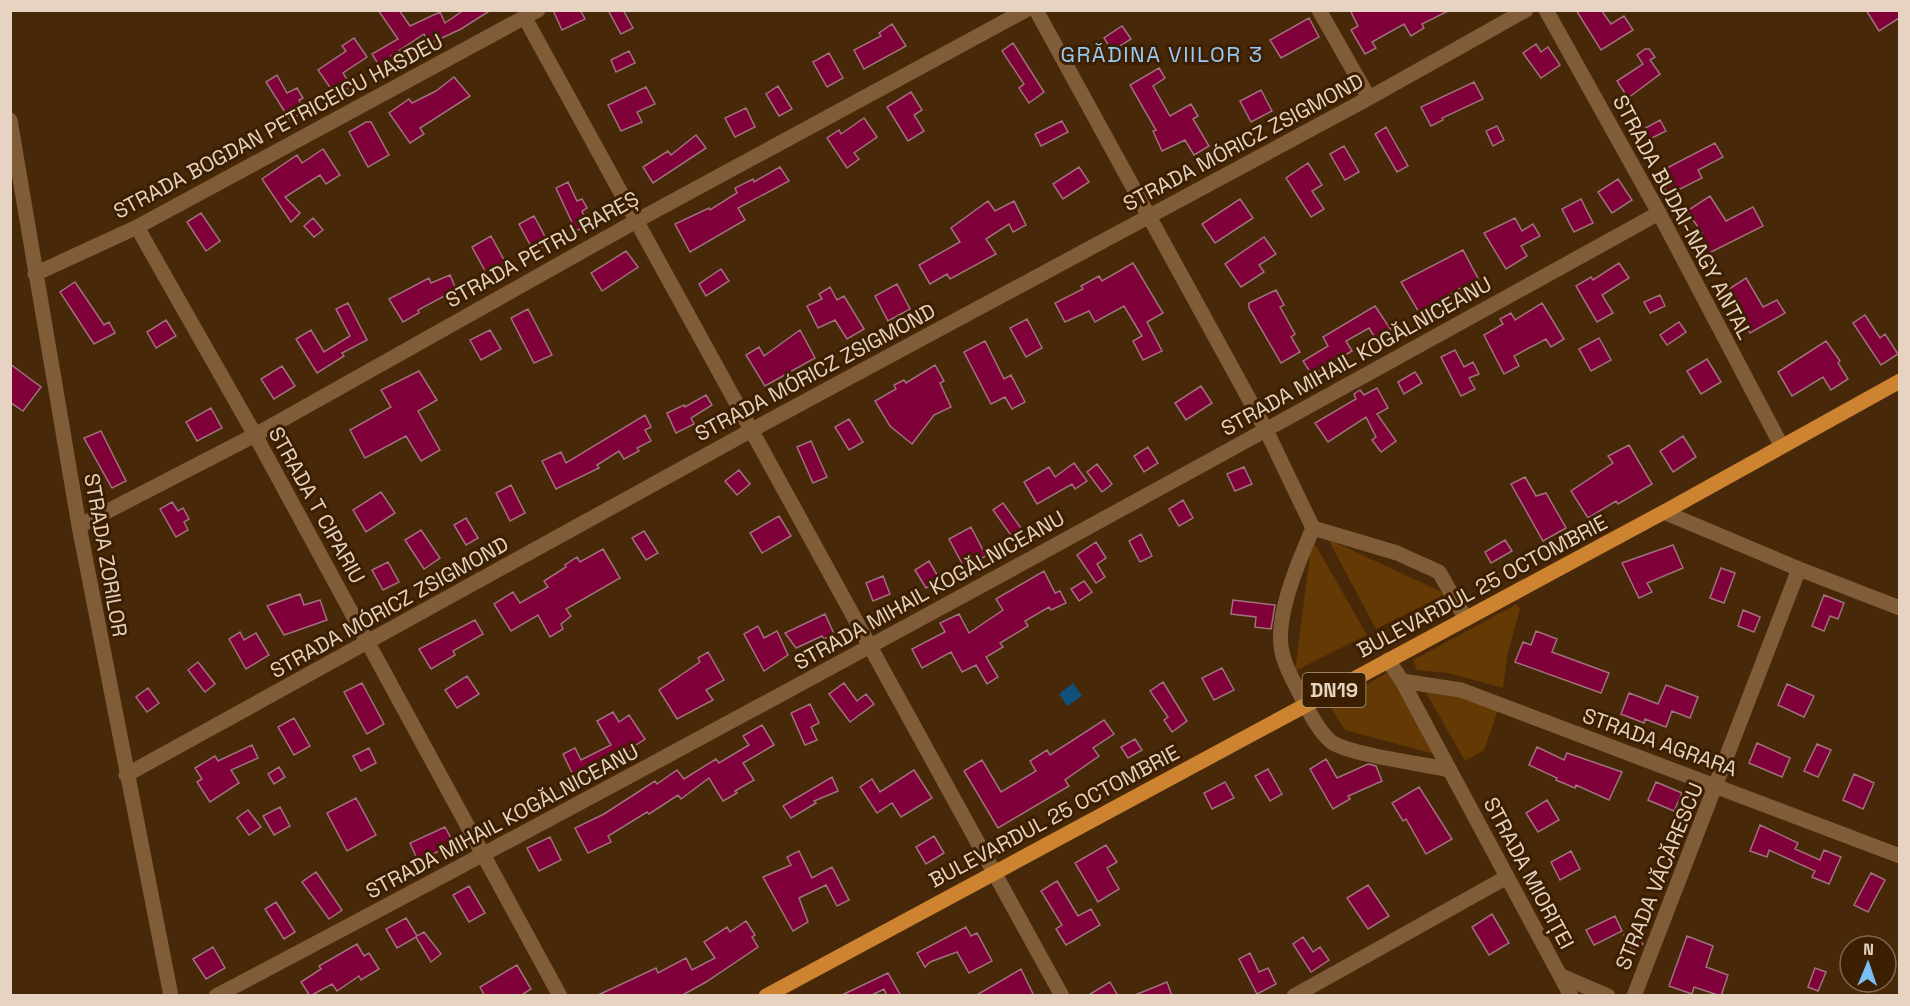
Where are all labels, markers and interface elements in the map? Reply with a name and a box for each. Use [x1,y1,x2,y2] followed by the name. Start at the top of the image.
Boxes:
[109,27,447,225] street label: STRADA BOGDAN PETRICEICU HASDEU
[1060,40,1264,68] district label: GRĂDINA VIILOR 3
[1118,67,1368,217] street label: STRADA MÓRICZ ZSIGMOND
[1607,90,1759,344] street label: STRADA BUDAI-NAGY ANTAL
[441,185,643,313] street label: STRADA PETRU RAREȘ
[1216,270,1496,442] street label: STRADA MIHAIL KOGĂLNICEANU
[690,297,940,447] street label: STRADA MÓRICZ ZSIGMOND
[263,422,371,588] street label: STRADA T CIPARIU
[78,471,134,639] street label: STRADA ZORILOR
[789,504,1069,676] street label: STRADA MIHAIL KOGĂLNICEANU
[1352,508,1612,664] street label: BULEVARDUL 25 OCTOMBRIE
[265,530,513,684] street label: STRADA MÓRICZ ZSIGMOND
[1302,673,1366,707] road number: DN19
[1579,701,1741,783] street label: STRADA AGRARA
[361,737,643,905] street label: STRADA MIHAIL KOGĂLNICEANU
[924,738,1184,894] street label: BULEVARDUL 25 OCTOMBRIE
[1609,778,1709,974] street label: STRADA VĂCĂRESCU
[1478,792,1580,954] street label: STRADA MIORIȚEI
[1838,934,1898,994] north arrow
[1863,939,1874,960] text: N

